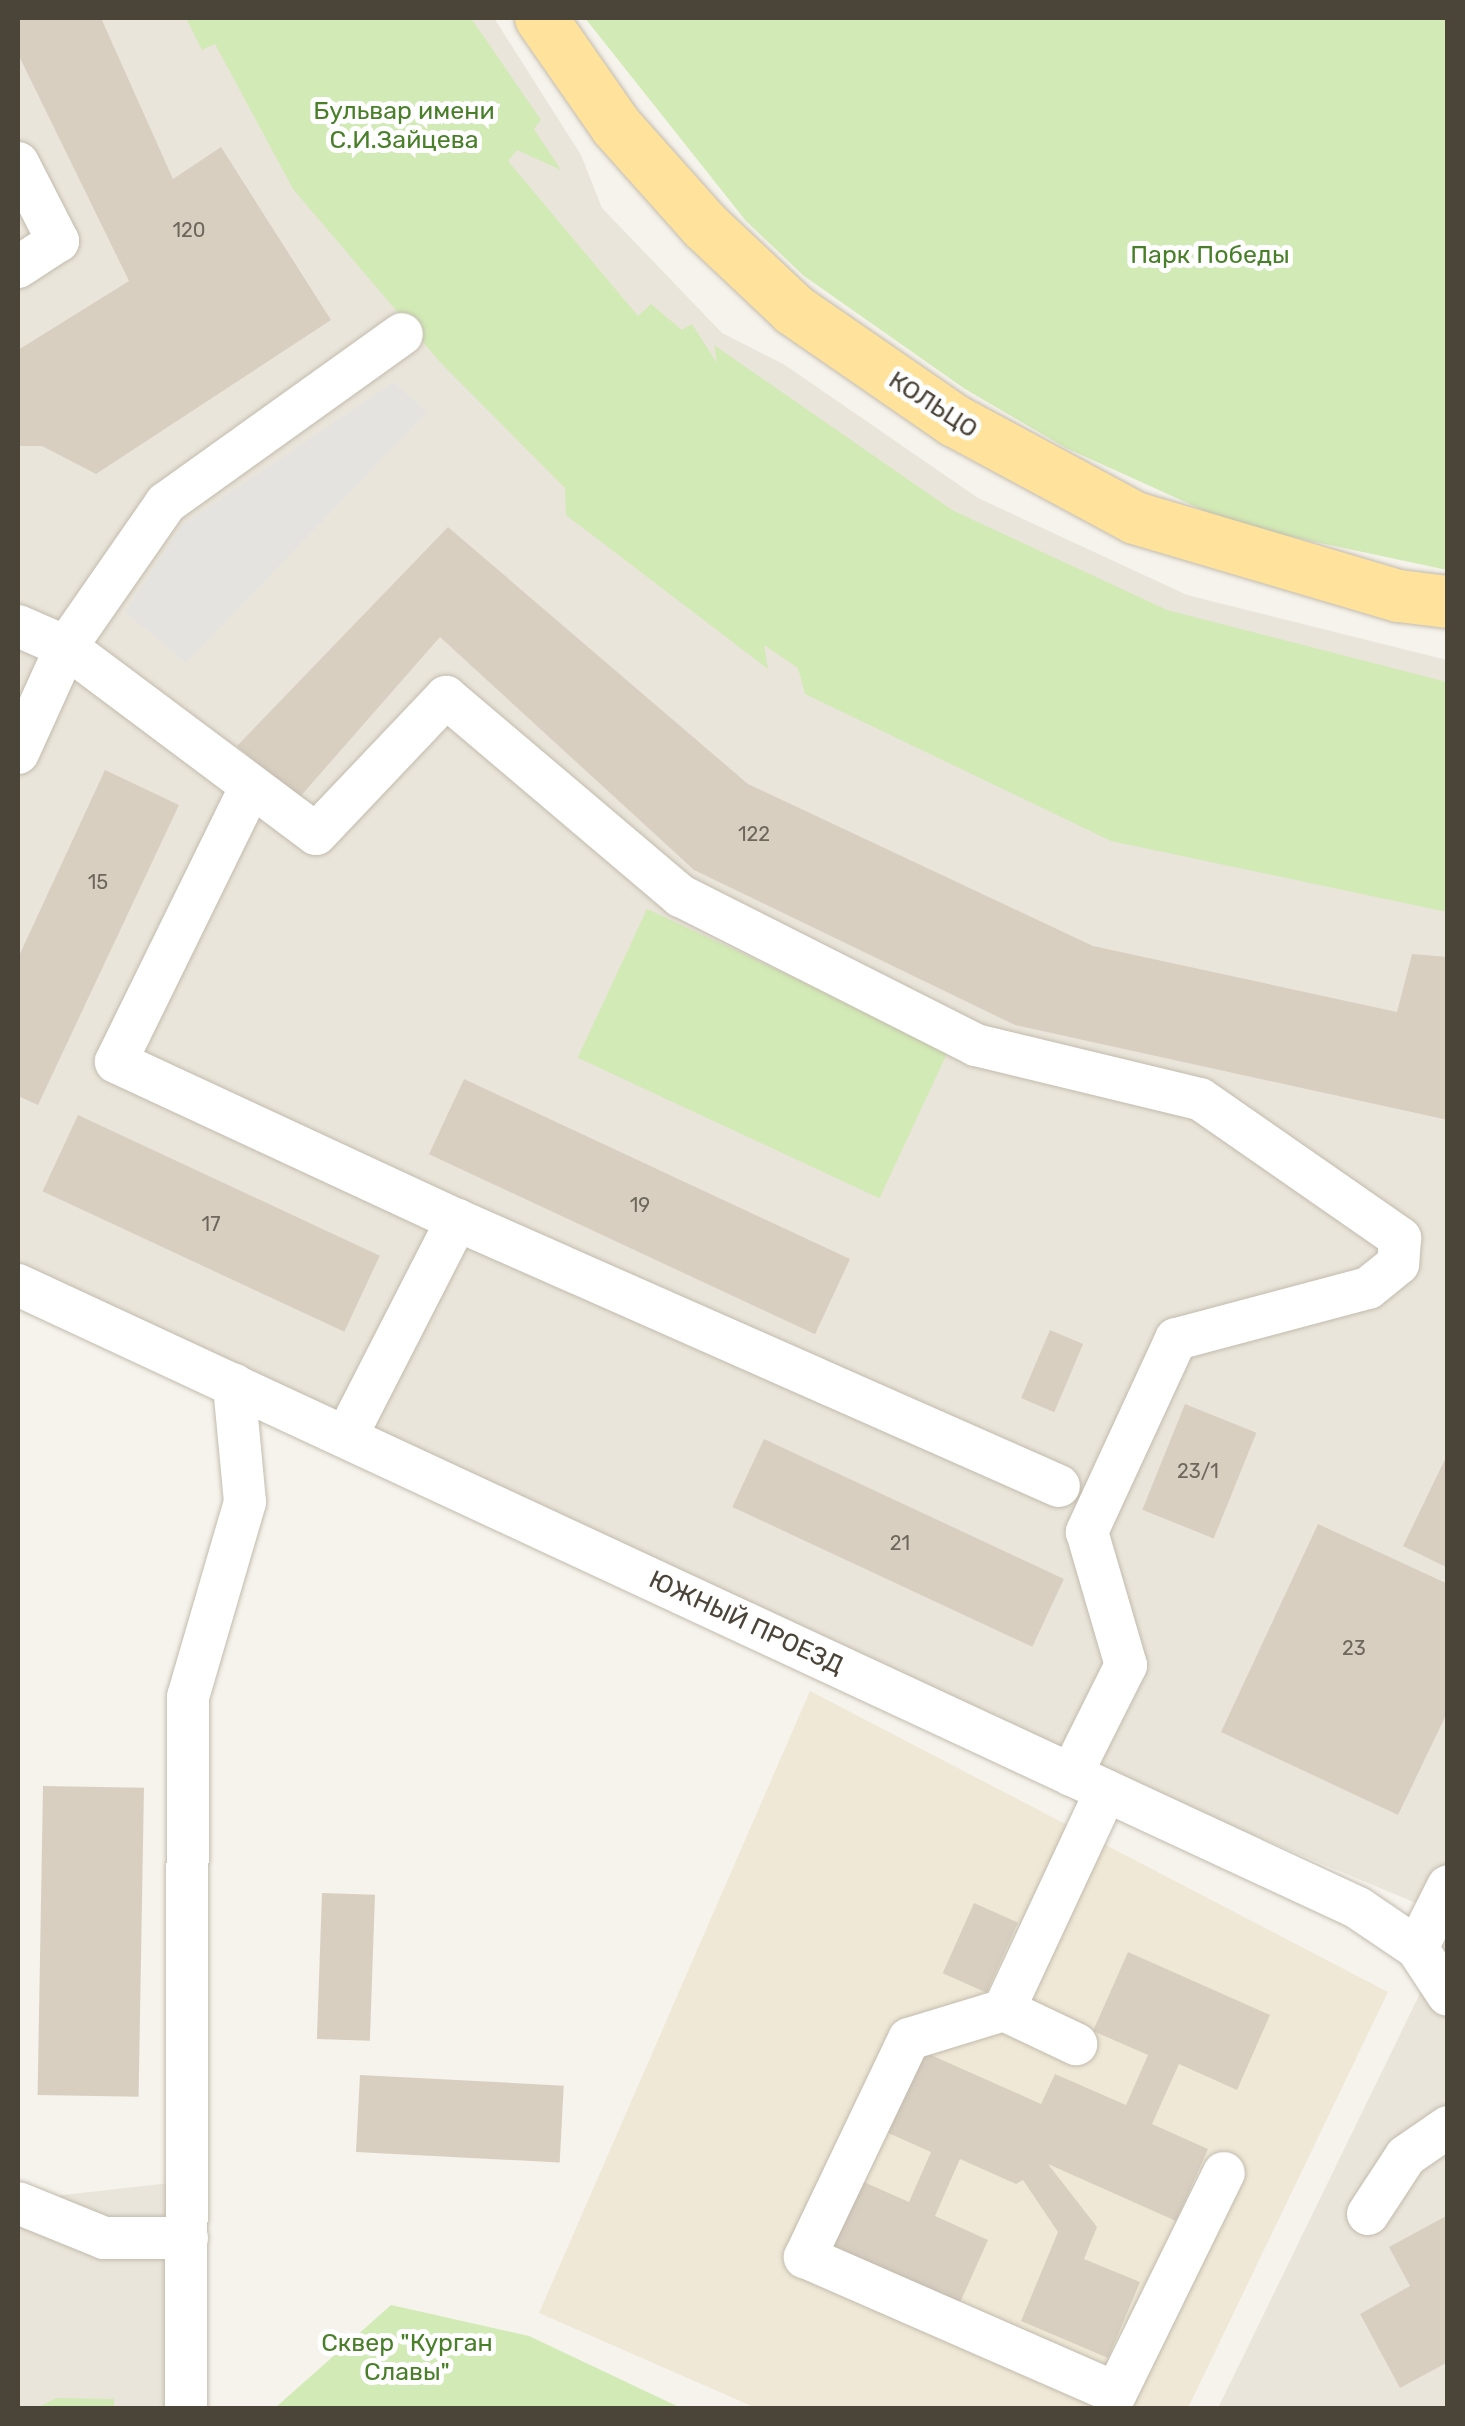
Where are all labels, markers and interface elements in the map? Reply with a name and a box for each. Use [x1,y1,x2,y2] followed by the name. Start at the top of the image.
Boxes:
[313,97,495,156] park label: Бульвар имени С.И.Зайцева
[173,218,205,242] house number: 120
[1130,240,1290,270] park label: Парк Победы
[883,365,983,445] street label: КОЛЬЦО
[738,822,770,846] house number: 122
[88,870,108,894] house number: 15
[630,1193,650,1217] house number: 19
[202,1212,220,1236] house number: 17
[1177,1459,1219,1483] house number: 23/1
[890,1531,910,1555] house number: 21
[644,1565,848,1681] street label: ЮЖНЫЙ ПРОЕЗД
[1342,1636,1366,1660] house number: 23
[321,2329,493,2388] park label: Сквер "Курган Славы"

